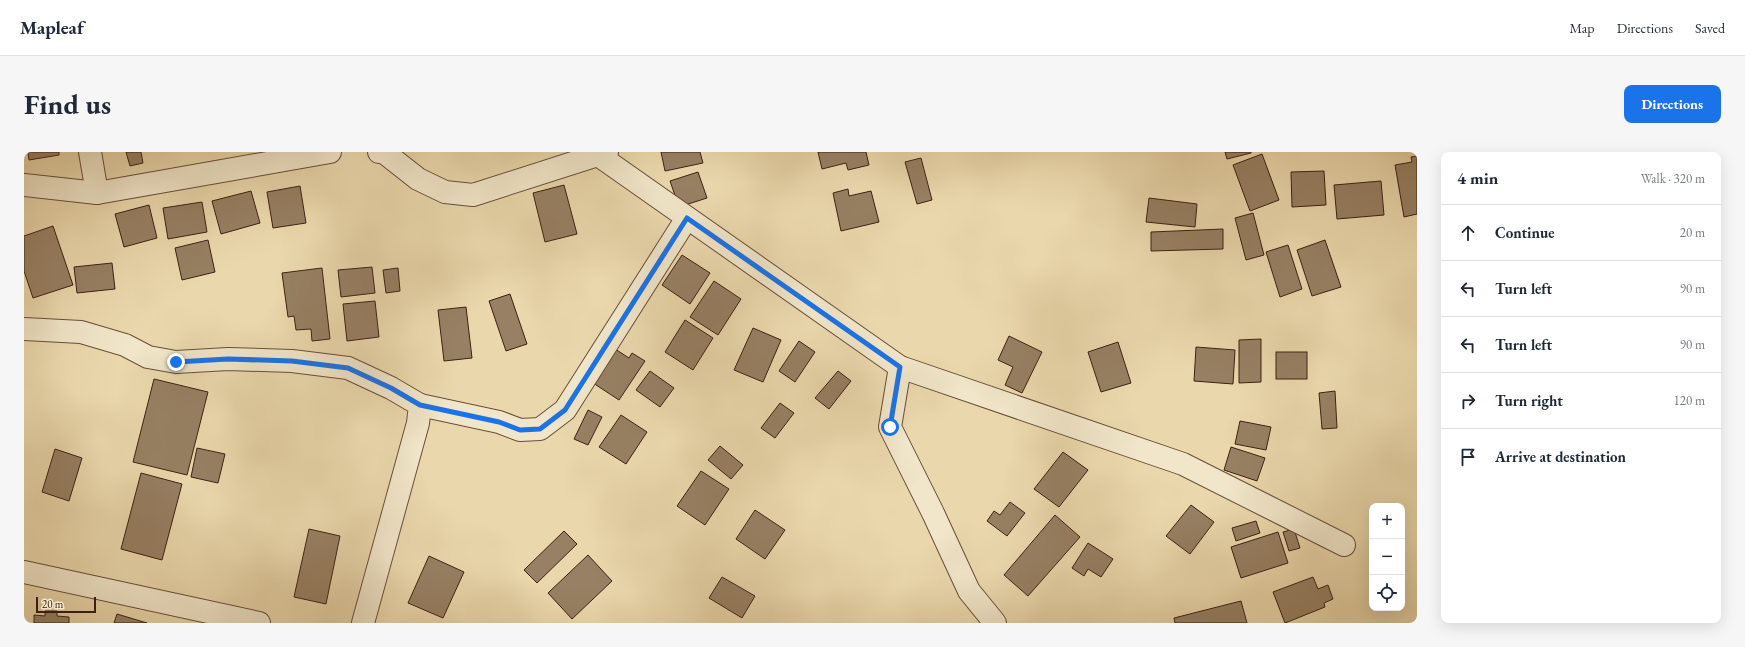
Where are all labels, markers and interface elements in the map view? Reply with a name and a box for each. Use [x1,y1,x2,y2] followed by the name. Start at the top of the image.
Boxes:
[20,15,84,40] text: Mapleaf
[1569,19,1595,37] text: Map
[1617,19,1673,37] text: Directions
[1695,19,1725,37] text: Saved
[1624,85,1721,123] button: Directions
[24,86,111,122] text: Find us
[1457,167,1498,189] text: 4 min
[1641,170,1705,187] text: Walk · 320 m
[1457,222,1479,244] icon: ahead
[1495,223,1555,242] text: Continue
[1680,224,1705,241] text: 20 m
[1457,278,1479,300] icon: left
[1495,279,1552,298] text: Turn left
[1680,280,1705,297] text: 90 m
[1457,334,1479,356] icon: left
[1495,335,1552,354] text: Turn left
[1680,336,1705,353] text: 90 m
[167,353,185,371] route end
[1457,390,1479,412] icon: right
[1495,391,1563,410] text: Turn right
[1674,392,1705,409] text: 120 m
[881,418,899,436] route start
[1457,446,1479,468] icon: arrive
[1495,447,1626,466] text: Arrive at destination
[1369,503,1405,611] map controls
[1369,503,1405,539] button: +
[1369,539,1405,575] button: −
[1369,575,1405,611] button: locate
[36,595,96,614] scale bar
[42,597,63,611] text: 20 m

